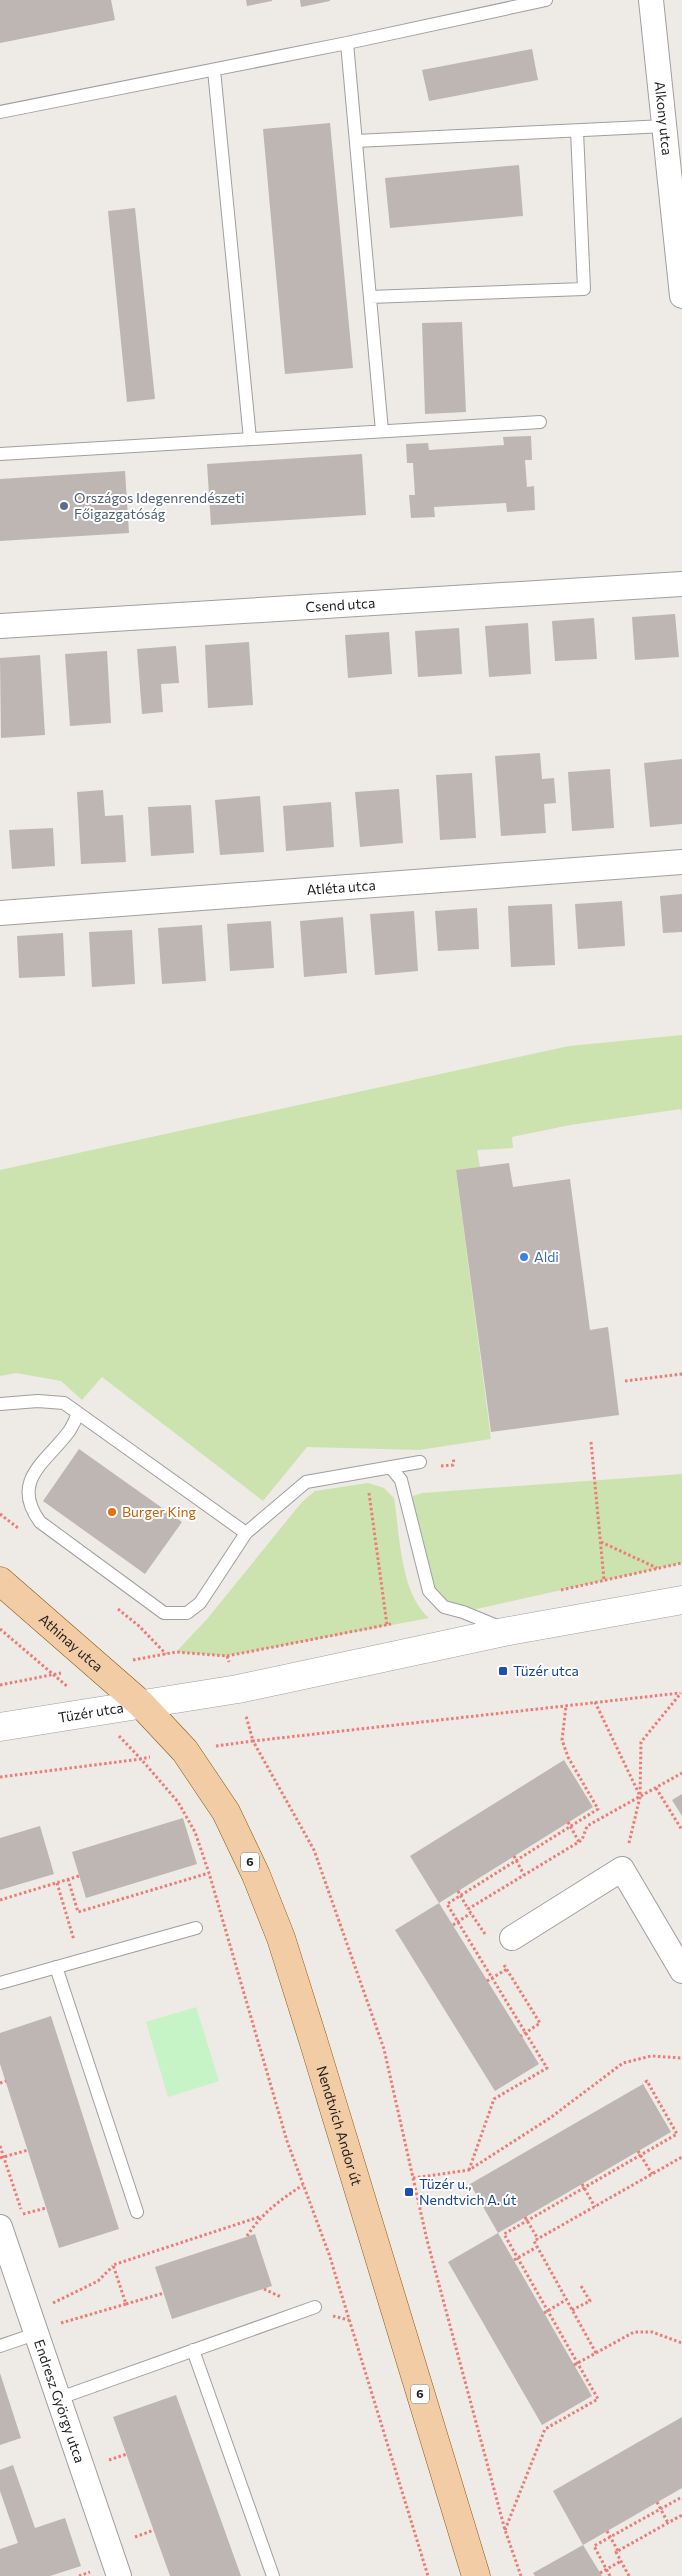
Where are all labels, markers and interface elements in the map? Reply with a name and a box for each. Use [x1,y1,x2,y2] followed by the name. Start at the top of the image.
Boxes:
[652,80,676,156] street label: Alkony utca
[74,489,245,522] place label: Országos Idegenrendészeti Főigazgatóság
[58,500,70,512] marker: Országos Idegenrendészeti Főigazgatóság
[305,594,376,615] street label: Csend utca
[306,876,376,898] street label: Atléta utca
[534,1248,559,1265] place label: Aldi
[518,1251,530,1263] marker: Aldi
[122,1503,197,1520] place label: Burger King
[106,1506,118,1518] marker: Burger King
[36,1610,107,1675] street label: Athinay utca
[513,1662,579,1679] place label: Tüzér utca
[497,1665,509,1677] marker: Tüzér utca
[57,1698,125,1726] street label: Tüzér utca
[241,1852,259,1871] road number: 6
[313,2064,366,2188] street label: Nendtvich Andor út
[419,2175,517,2208] place label: Tüzér u., Nendtvich A. út
[403,2186,415,2198] marker: Tüzér u., Nendtvich A. út
[31,2337,89,2465] street label: Endresz György utca
[411,2384,429,2404] road number: 6

